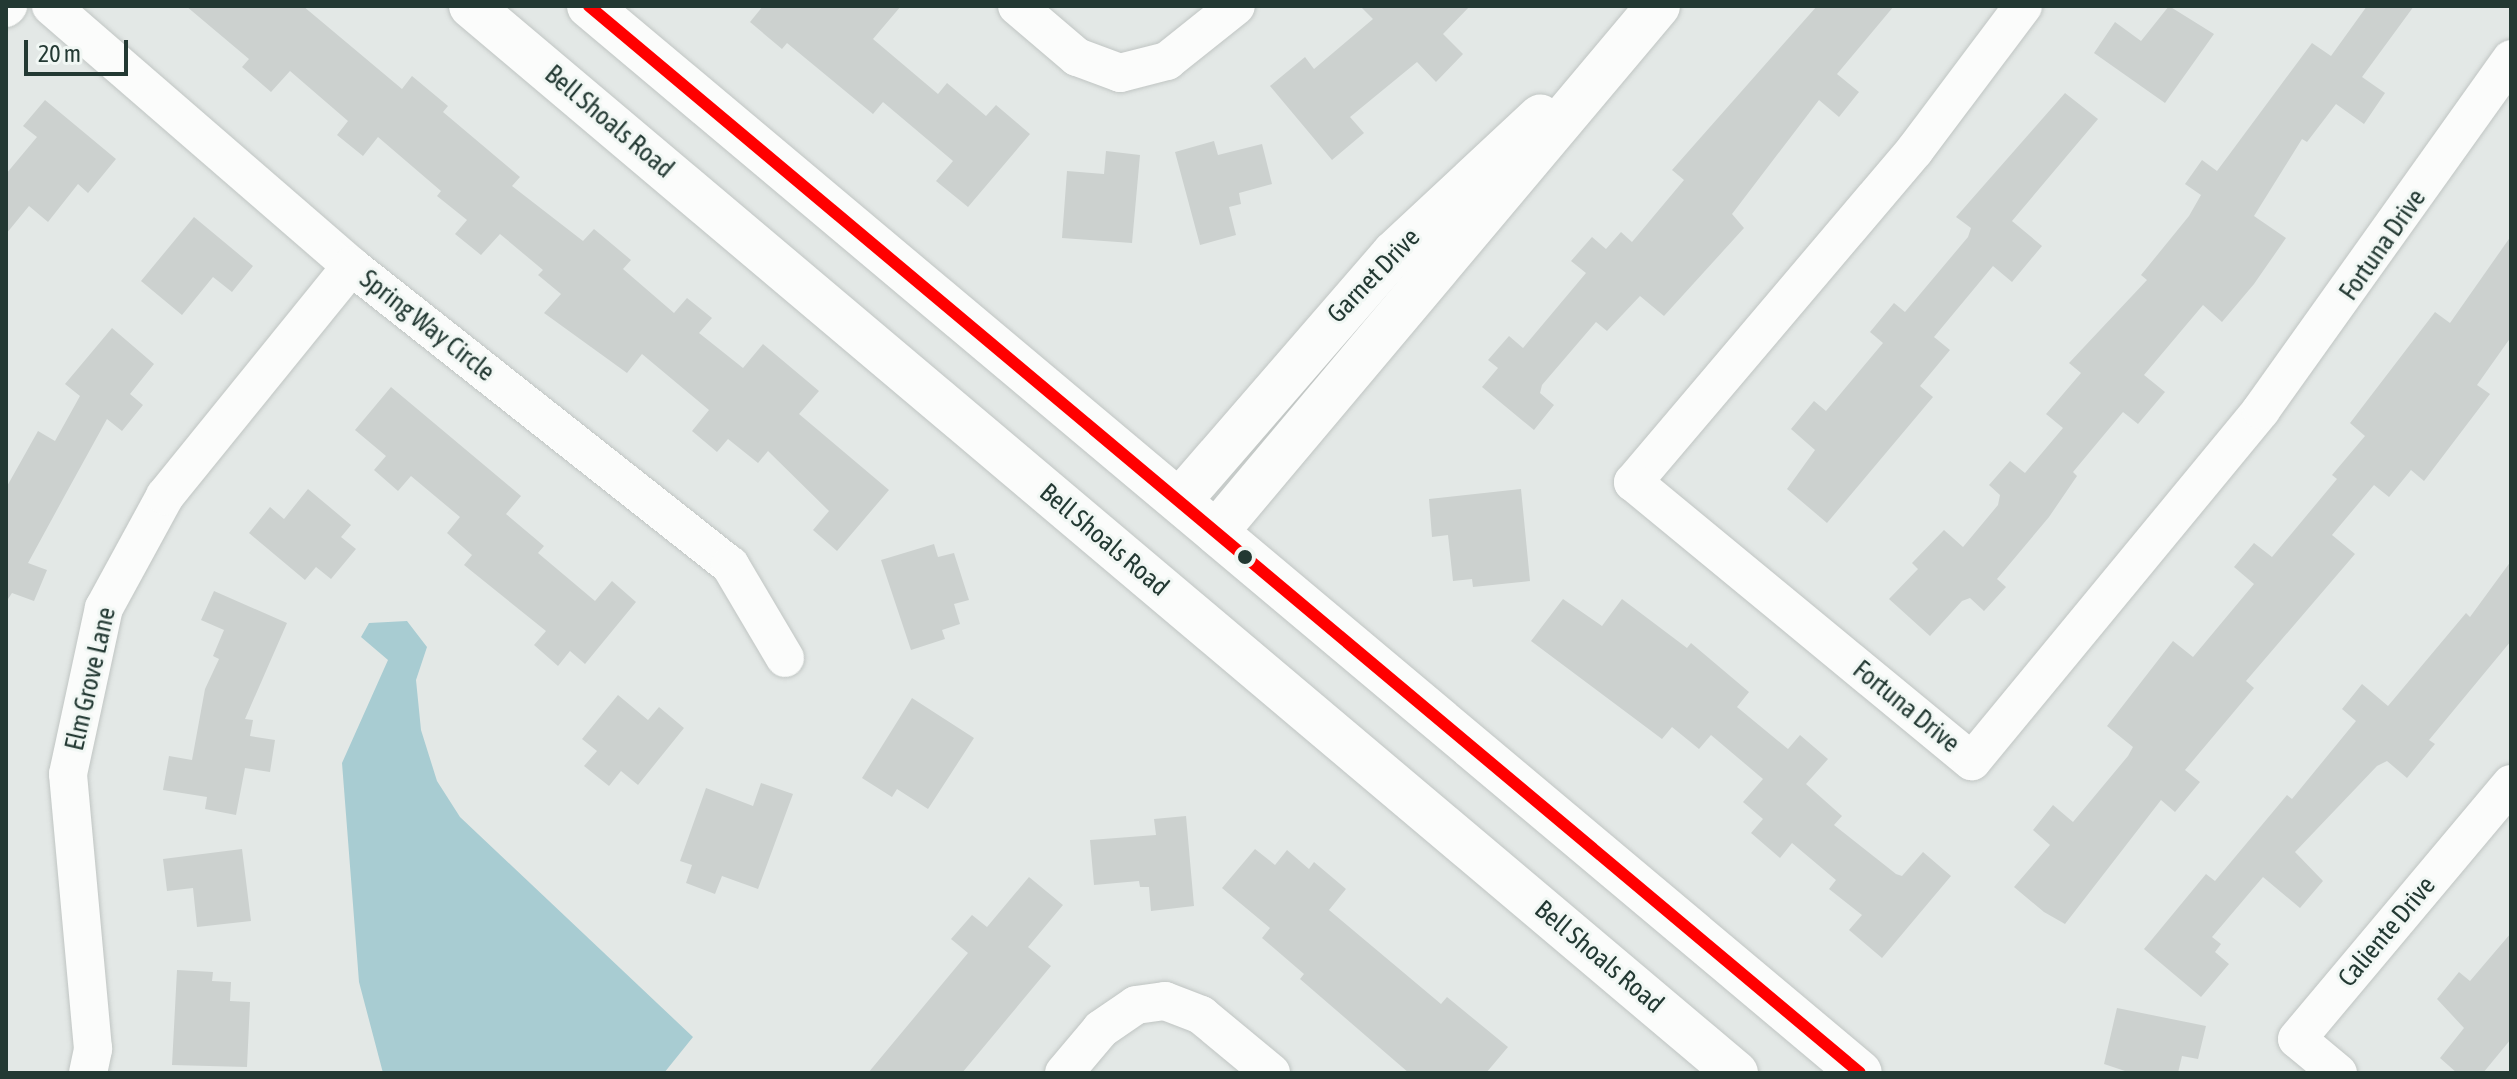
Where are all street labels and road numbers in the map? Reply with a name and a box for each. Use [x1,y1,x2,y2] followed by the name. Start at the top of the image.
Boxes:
[538,59,680,185] street label: Bell Shoals Road
[2333,183,2433,307] street label: Fortuna Drive
[1321,222,1427,330] street label: Garnet Drive
[354,264,500,388] street label: Spring Way Circle
[1033,477,1175,603] street label: Bell Shoals Road
[59,604,123,754] street label: Elm Grove Lane
[1846,654,1966,760] street label: Fortuna Drive
[2332,871,2442,993] street label: Caliente Drive
[1528,894,1670,1020] street label: Bell Shoals Road

